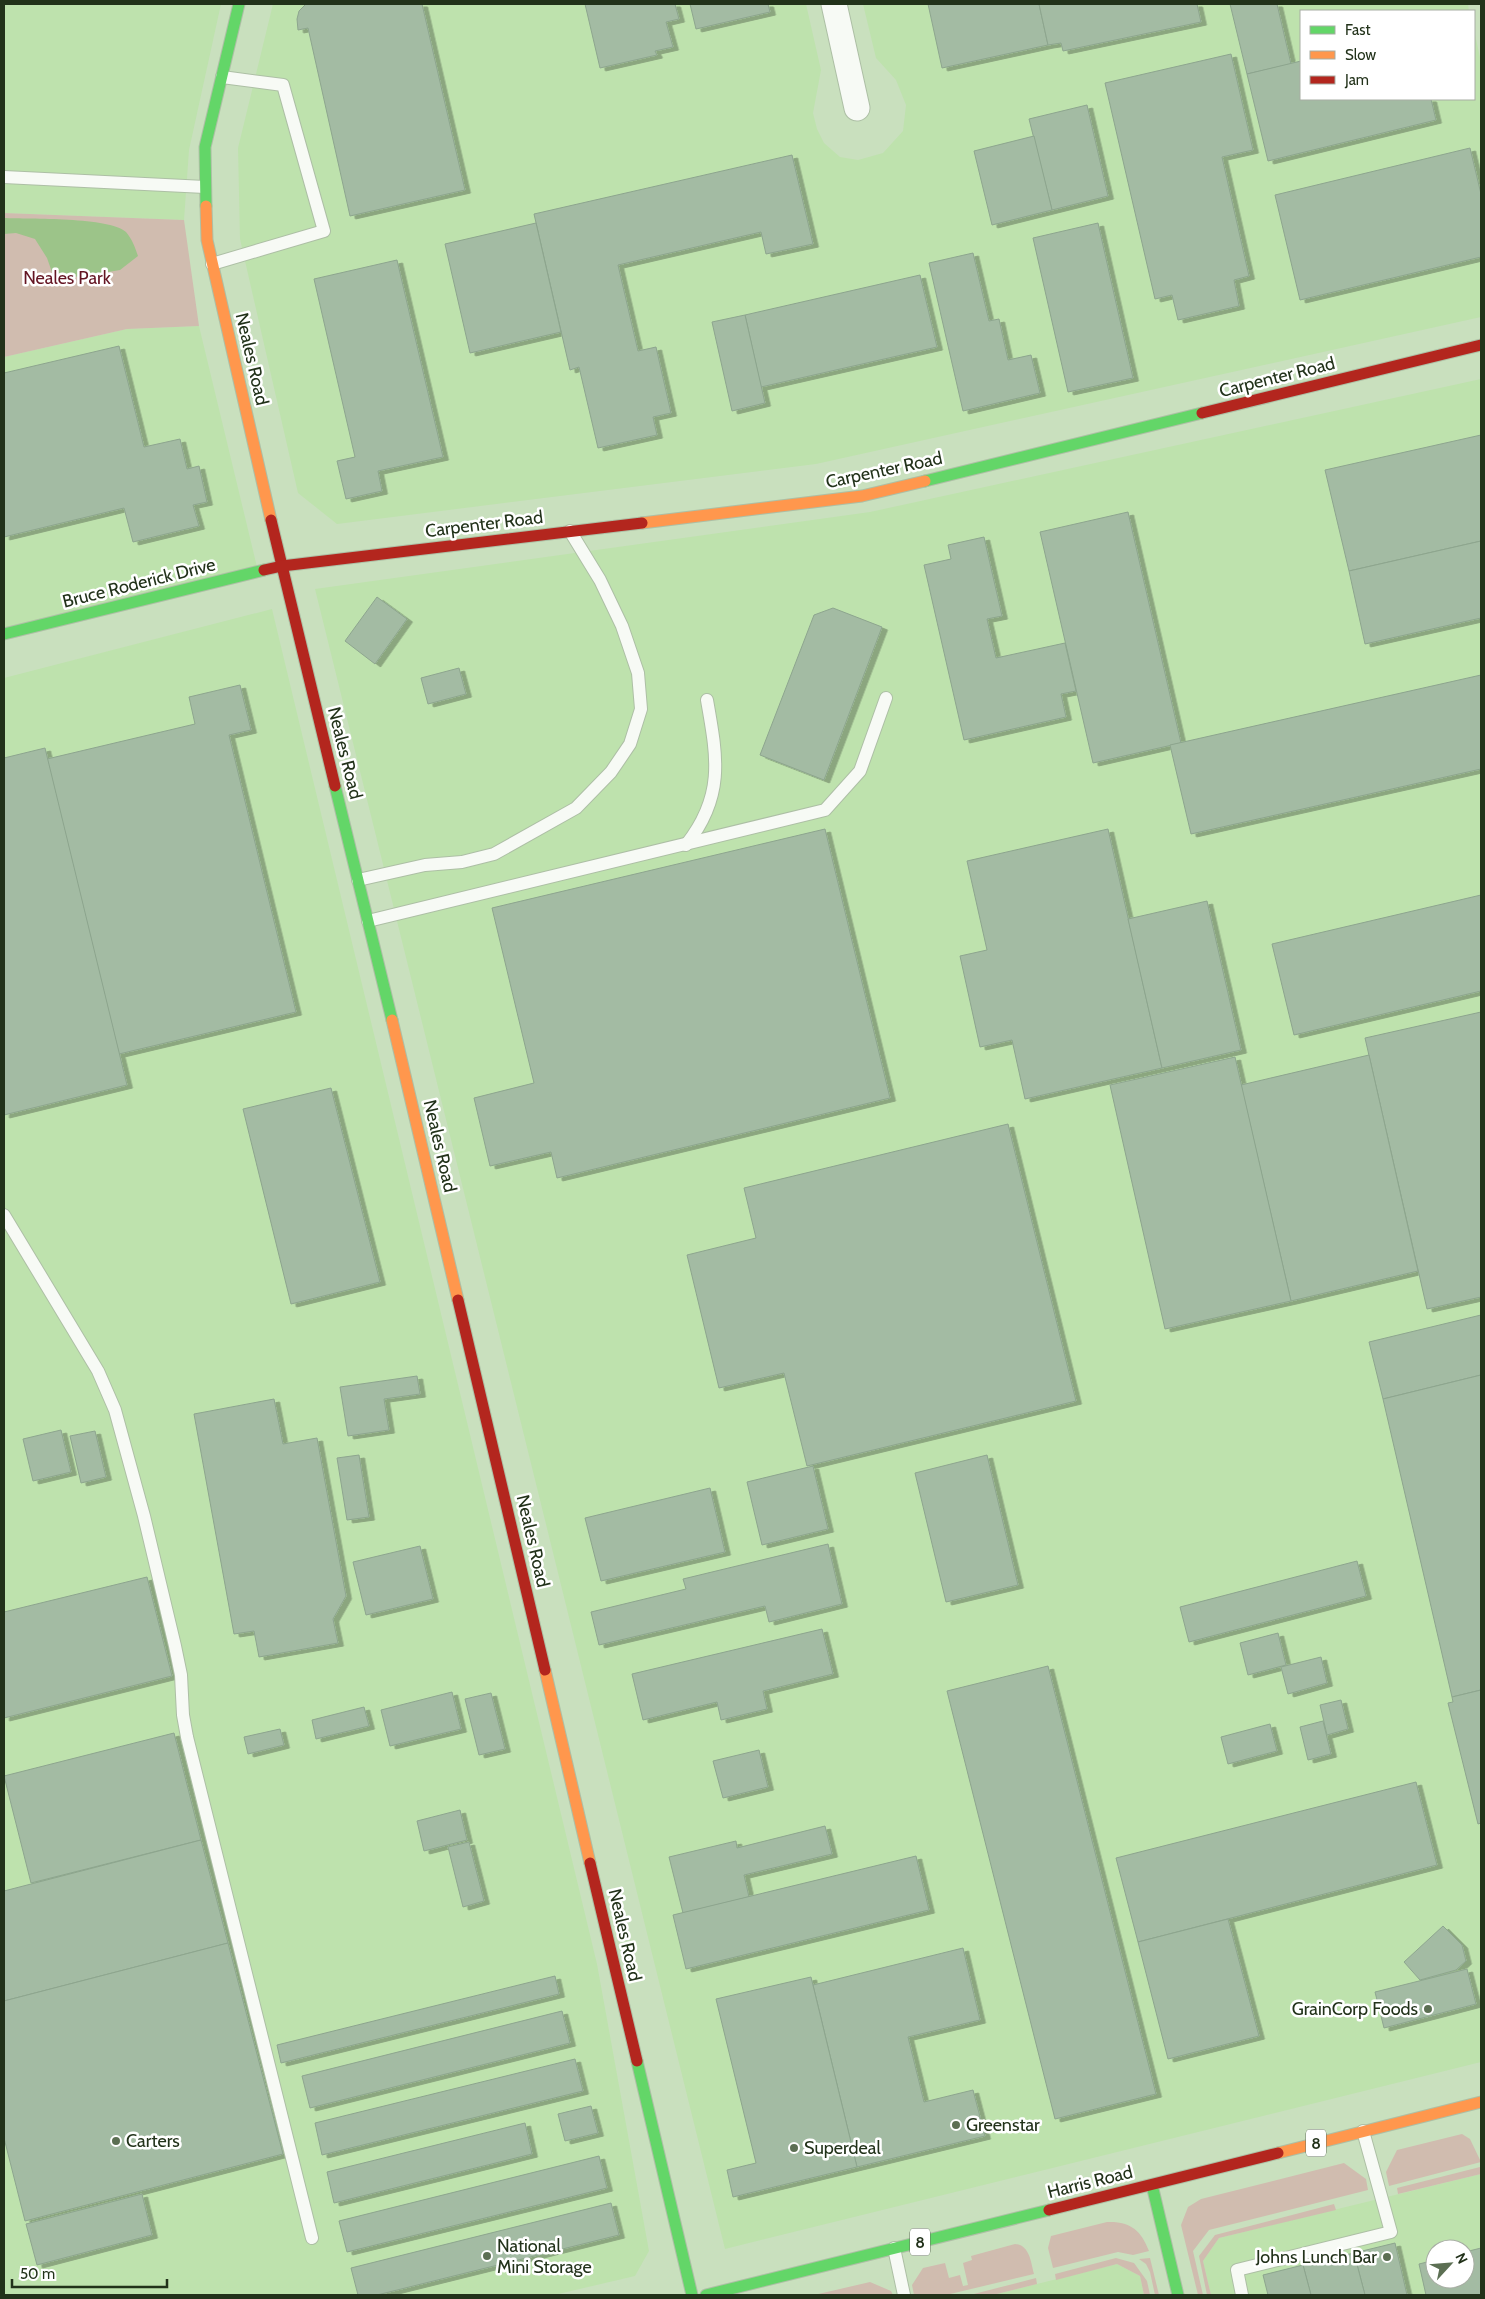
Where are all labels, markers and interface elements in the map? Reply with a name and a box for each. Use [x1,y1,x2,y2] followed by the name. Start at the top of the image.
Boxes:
[1300,10,1475,100] legend
[1345,21,1370,39] text: Fast
[1345,46,1376,64] text: Slow
[1344,71,1369,89] text: Jam
[23,267,112,289] park label: Neales Park
[231,311,273,407] street label: Neales Road
[1217,352,1337,402] street label: Carpenter Road
[824,447,944,493] street label: Carpenter Road
[424,506,544,542] street label: Carpenter Road
[60,553,218,613] street label: Bruce Roderick Drive
[323,705,367,801] street label: Neales Road
[419,1098,461,1194] street label: Neales Road
[512,1493,554,1589] street label: Neales Road
[604,1887,646,1983] street label: Neales Road
[1292,1998,1418,2020] place label: GrainCorp Foods
[1422,2003,1434,2015] marker: GrainCorp Foods
[966,2114,1040,2136] place label: Greenstar
[950,2119,962,2131] marker: Greenstar
[126,2130,180,2152] place label: Carters
[1306,2130,1326,2156] road number: 8
[110,2135,122,2147] marker: Carters
[804,2137,881,2159] place label: Superdeal
[788,2142,800,2154] marker: Superdeal
[1045,2161,1135,2203] street label: Harris Road
[910,2228,930,2256] road number: 8
[497,2235,592,2278] place label: National Mini Storage
[1425,2239,1475,2289] north arrow
[1255,2246,1377,2268] place label: Johns Lunch Bar
[481,2250,493,2262] marker: National Mini Storage
[1451,2250,1472,2267] text: N
[1381,2251,1393,2263] marker: Johns Lunch Bar
[12,2256,168,2288] scale bar
[20,2265,55,2283] text: 50 m

